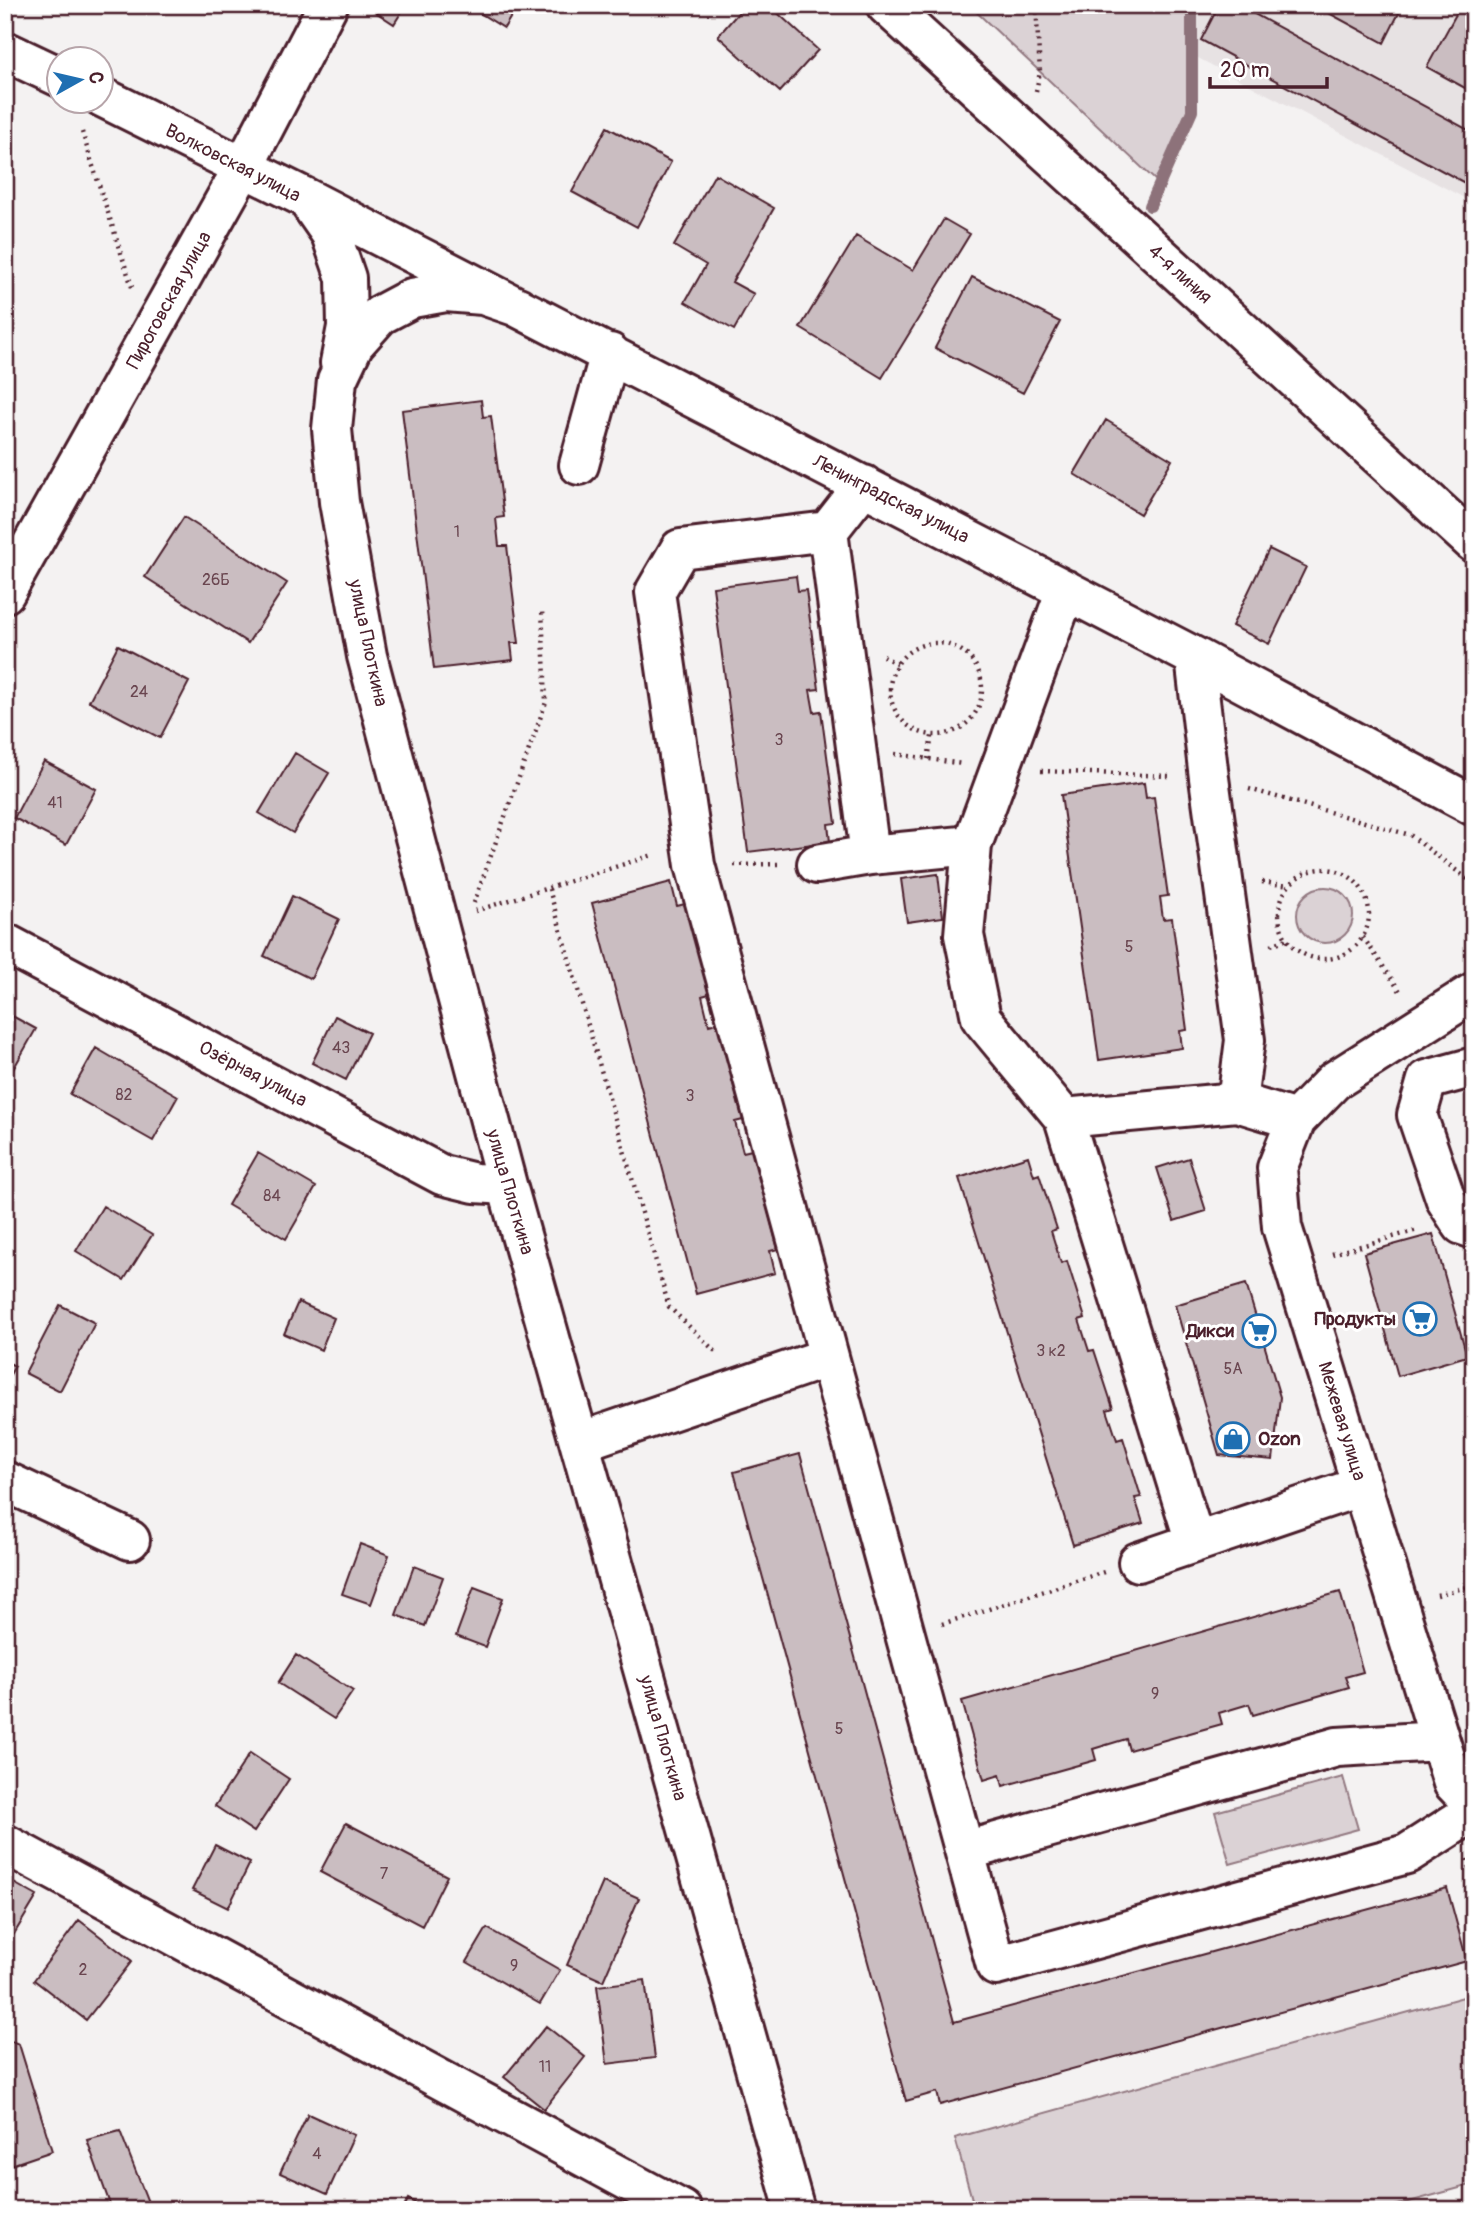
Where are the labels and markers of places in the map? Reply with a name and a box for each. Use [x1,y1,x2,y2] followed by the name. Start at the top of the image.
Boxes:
[1401,1300,1439,1338] supermarket icon: Продукты
[1314,1307,1396,1331] place label: Продукты
[1240,1312,1278,1350] supermarket icon: Дикси
[1185,1319,1235,1343] place label: Дикси
[1214,1420,1252,1458] shop icon: Ozon
[1258,1427,1301,1451] place label: Ozon

